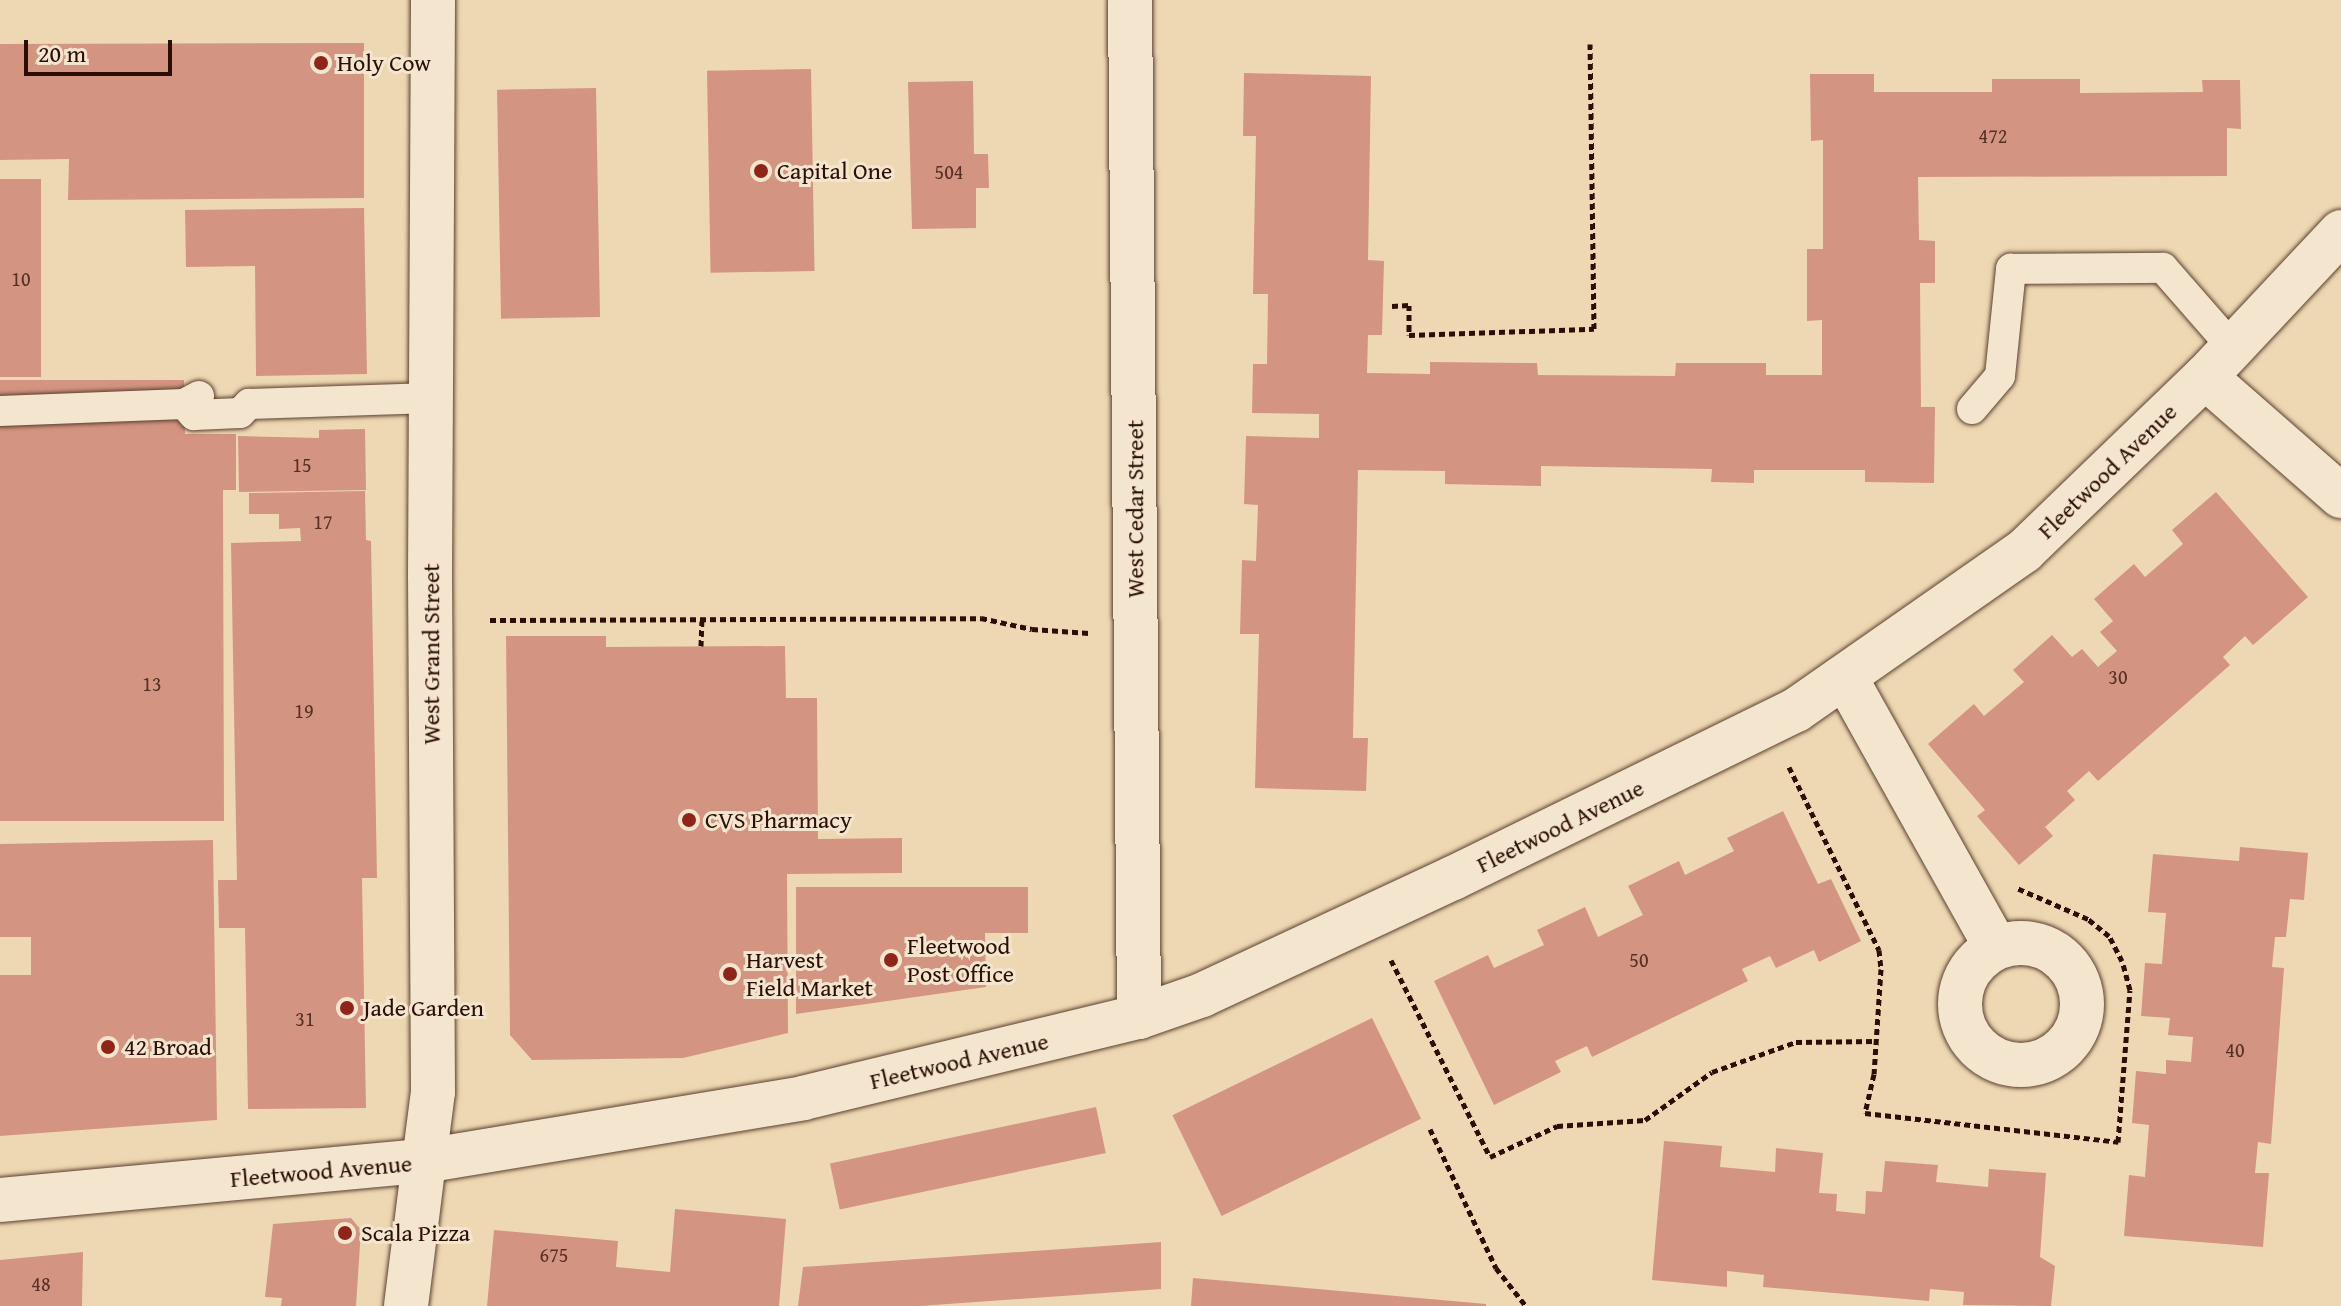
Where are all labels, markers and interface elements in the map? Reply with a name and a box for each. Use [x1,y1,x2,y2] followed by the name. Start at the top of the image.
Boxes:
[28,24,176,74] scale bar
[38,36,86,71] text: 20 m
[337,49,431,77] place label: Holy Cow
[312,54,330,72] marker: Holy Cow
[1979,123,2007,147] house number: 472
[777,157,892,185] place label: Capital One
[935,159,963,183] house number: 504
[752,162,770,180] marker: Capital One
[11,266,31,290] house number: 10
[2031,397,2183,545] street label: Fleetwood Avenue
[1121,420,1149,598] street label: West Cedar Street
[292,452,312,476] house number: 15
[313,509,333,533] house number: 17
[417,563,445,745] street label: West Grand Street
[2108,664,2128,688] house number: 30
[142,671,162,695] house number: 13
[294,698,314,722] house number: 19
[1472,773,1648,879] street label: Fleetwood Avenue
[705,806,852,834] place label: CVS Pharmacy
[680,811,698,829] marker: CVS Pharmacy
[907,932,1014,988] place label: Fleetwood Post Office
[746,946,873,1002] place label: Harvest Field Market
[1629,947,1649,971] house number: 50
[882,951,900,969] marker: Fleetwood Post Office
[721,965,739,983] marker: Harvest Field Market
[363,994,484,1022] place label: Jade Garden
[338,999,356,1017] marker: Jade Garden
[295,1006,315,1030] house number: 31
[867,1026,1051,1096] street label: Fleetwood Avenue
[124,1033,212,1061] place label: 42 Broad
[2225,1037,2245,1061] house number: 40
[99,1038,117,1056] marker: 42 Broad
[229,1149,413,1193] street label: Fleetwood Avenue
[361,1219,470,1247] place label: Scala Pizza
[336,1224,354,1242] marker: Scala Pizza
[540,1242,568,1266] house number: 675
[31,1271,51,1295] house number: 48

